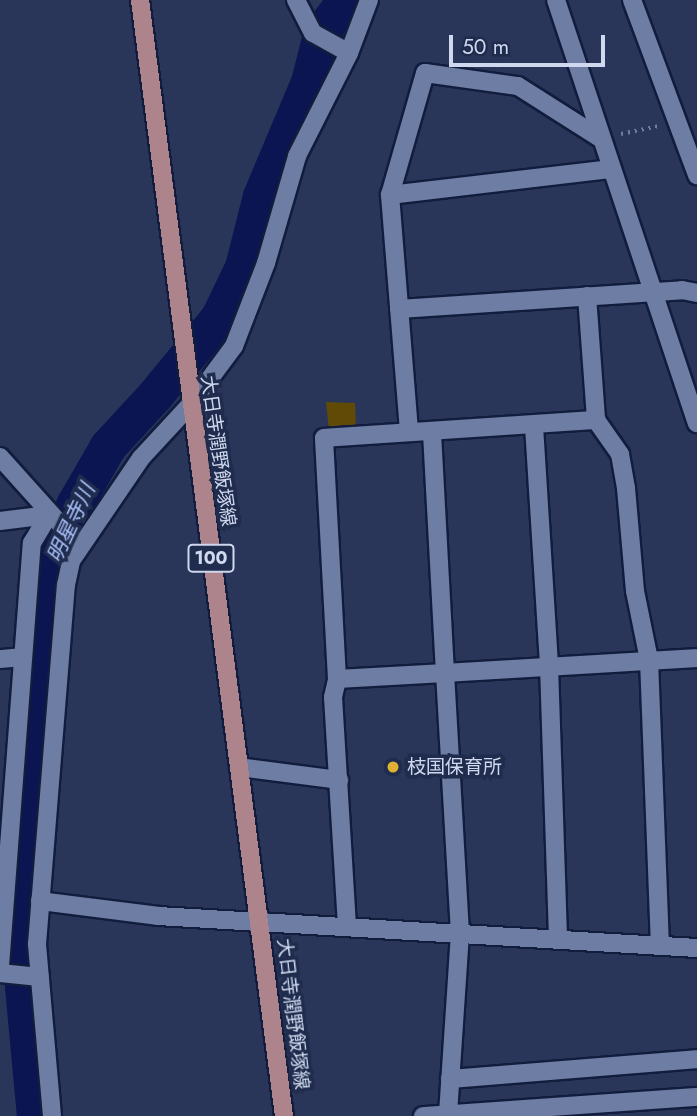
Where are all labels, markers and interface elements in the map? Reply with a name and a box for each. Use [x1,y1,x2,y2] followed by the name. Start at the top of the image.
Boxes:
[452,21,608,65] scale bar
[462,32,509,62] text: 50 m
[196,374,240,528] street label: 大日寺潤野飯塚線
[42,480,100,566] water label: 明星寺川
[186,544,235,572] road number: 100
[407,756,502,778] place label: 枝国保育所
[385,759,401,775] marker: 枝国保育所
[272,937,314,1091] street label: 大日寺潤野飯塚線

